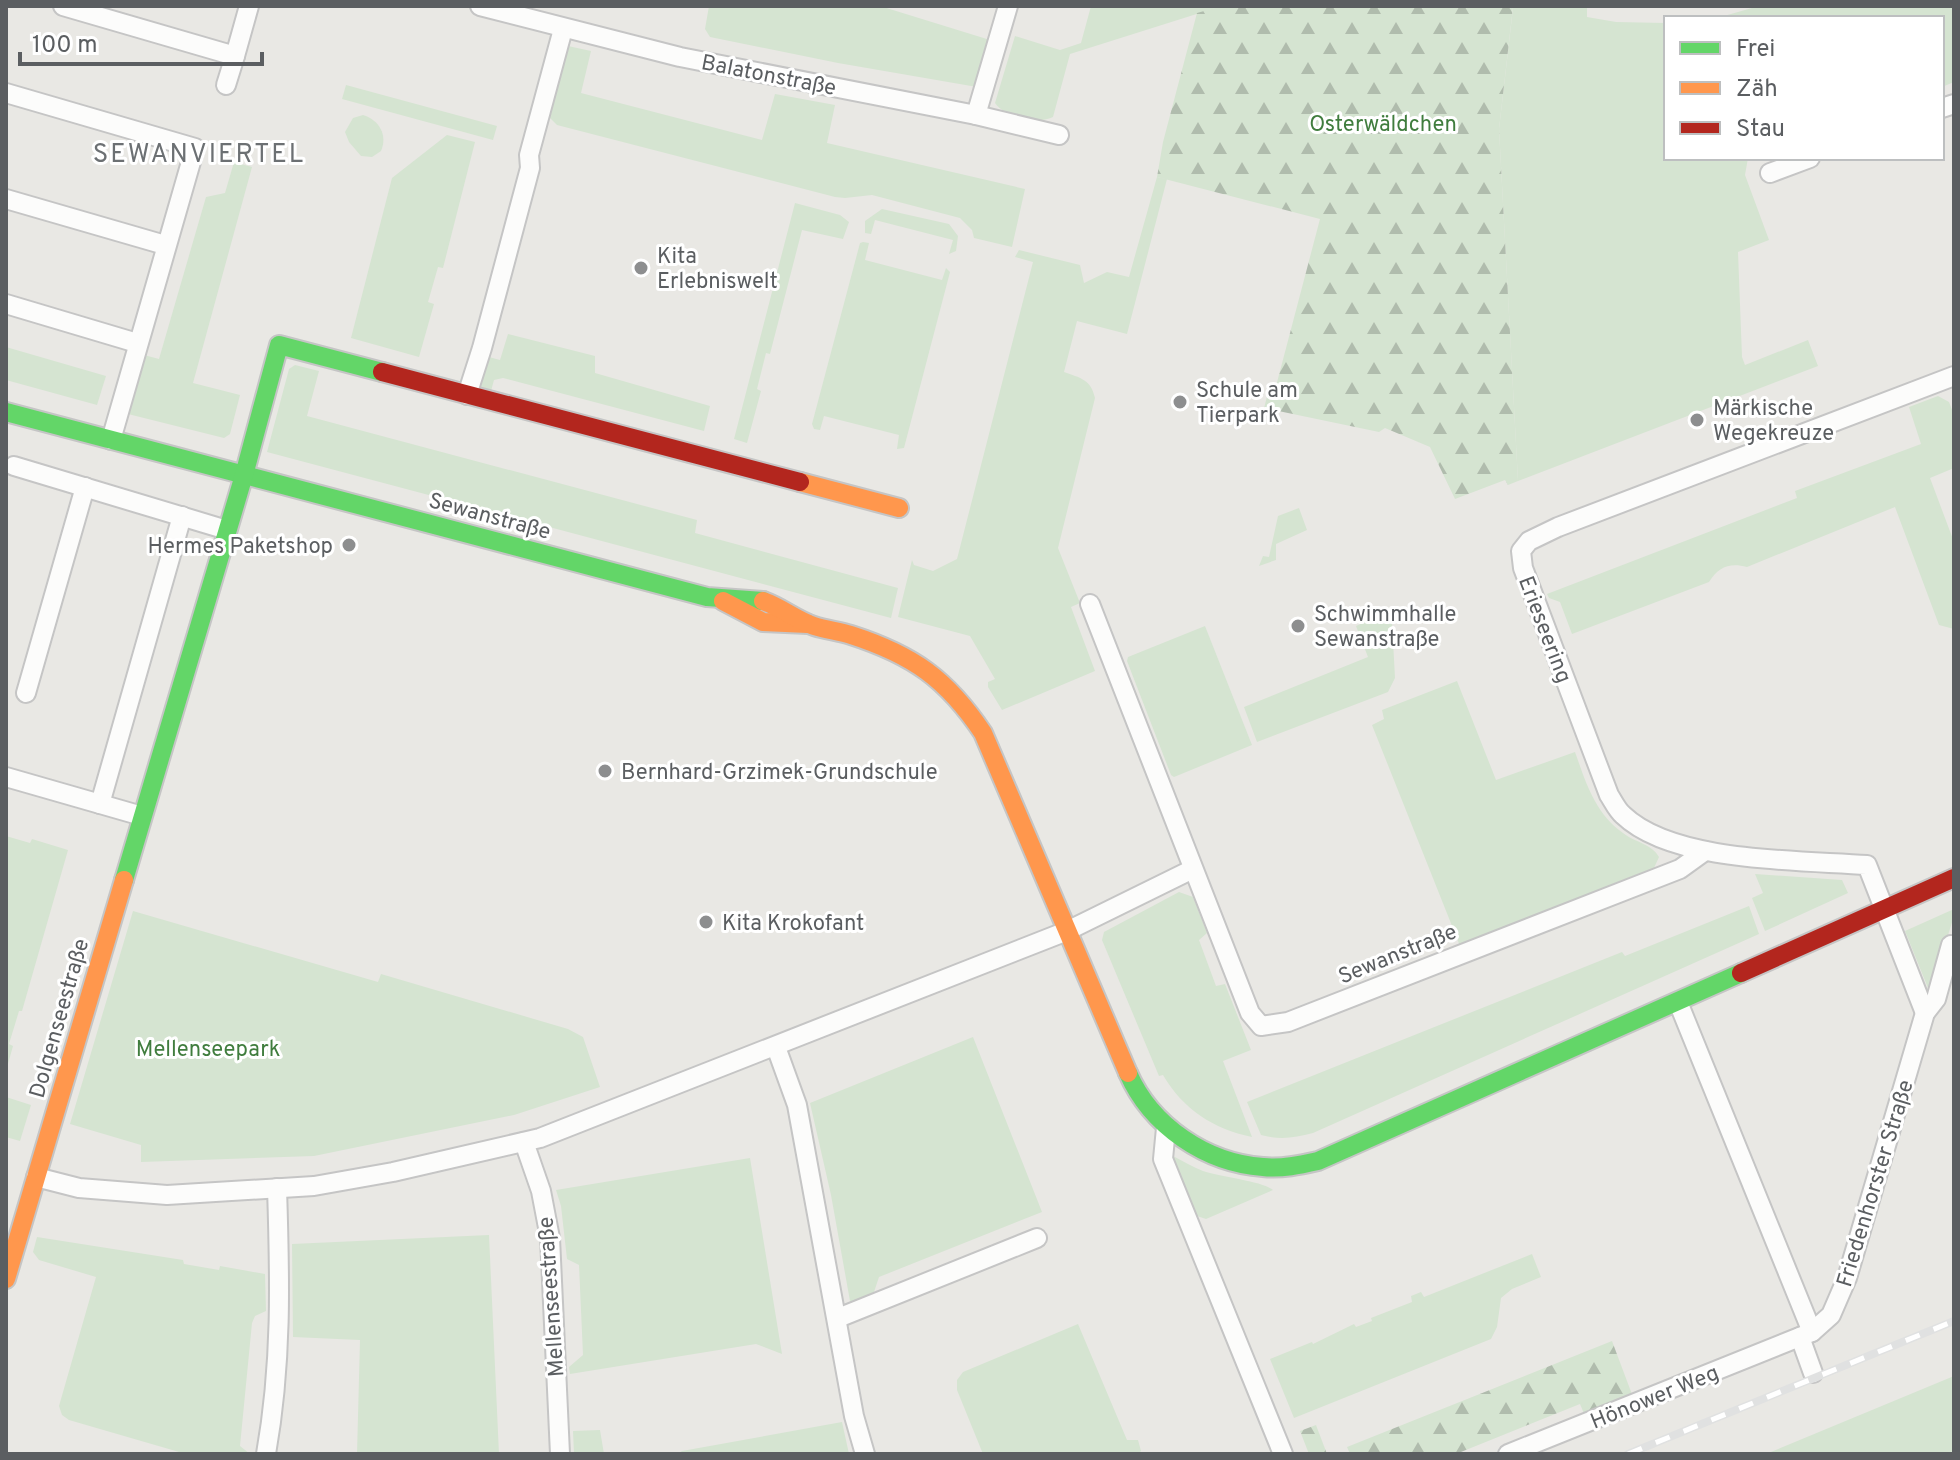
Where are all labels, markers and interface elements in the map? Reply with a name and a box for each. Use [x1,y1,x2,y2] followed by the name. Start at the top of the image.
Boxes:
[20,16,262,66] scale bar
[1664,16,1944,160] legend
[32,31,98,61] text: 100 m
[1736,35,1775,65] text: Frei
[699,50,838,103] street label: Balatonstraße
[1736,75,1778,105] text: Zäh
[1309,112,1457,139] park label: Osterwäldchen
[1736,115,1785,145] text: Stau
[93,139,305,172] district label: SEWANVIERTEL
[657,244,778,296] place label: Kita Erlebniswelt
[632,259,650,277] marker: Kita Erlebniswelt
[1196,378,1298,430] place label: Schule am Tierpark
[1171,393,1189,411] marker: Schule am Tierpark
[1713,396,1834,448] place label: Märkische Wegekreuze
[1688,411,1706,429] marker: Märkische Wegekreuze
[425,488,553,547] street label: Sewanstraße
[148,534,333,561] place label: Hermes Paketshop
[340,536,358,554] marker: Hermes Paketshop
[1511,573,1576,687] street label: Erieseering
[1314,602,1456,654] place label: Schwimmhalle Sewanstraße
[1289,617,1307,635] marker: Schwimmhalle Sewanstraße
[621,760,937,787] place label: Bernhard-Grzimek-Grundschule
[596,762,614,780] marker: Bernhard-Grzimek-Grundschule
[722,911,864,938] place label: Kita Krokofant
[697,913,715,931] marker: Kita Krokofant
[1335,919,1461,991] street label: Sewanstraße
[25,936,96,1102] street label: Dolgenseestraße
[136,1037,280,1064] park label: Mellenseepark
[1832,1077,1921,1291] street label: Friedenhorster Straße
[533,1216,572,1378] street label: Mellenseestraße
[1587,1360,1723,1436] street label: Hönower Weg

